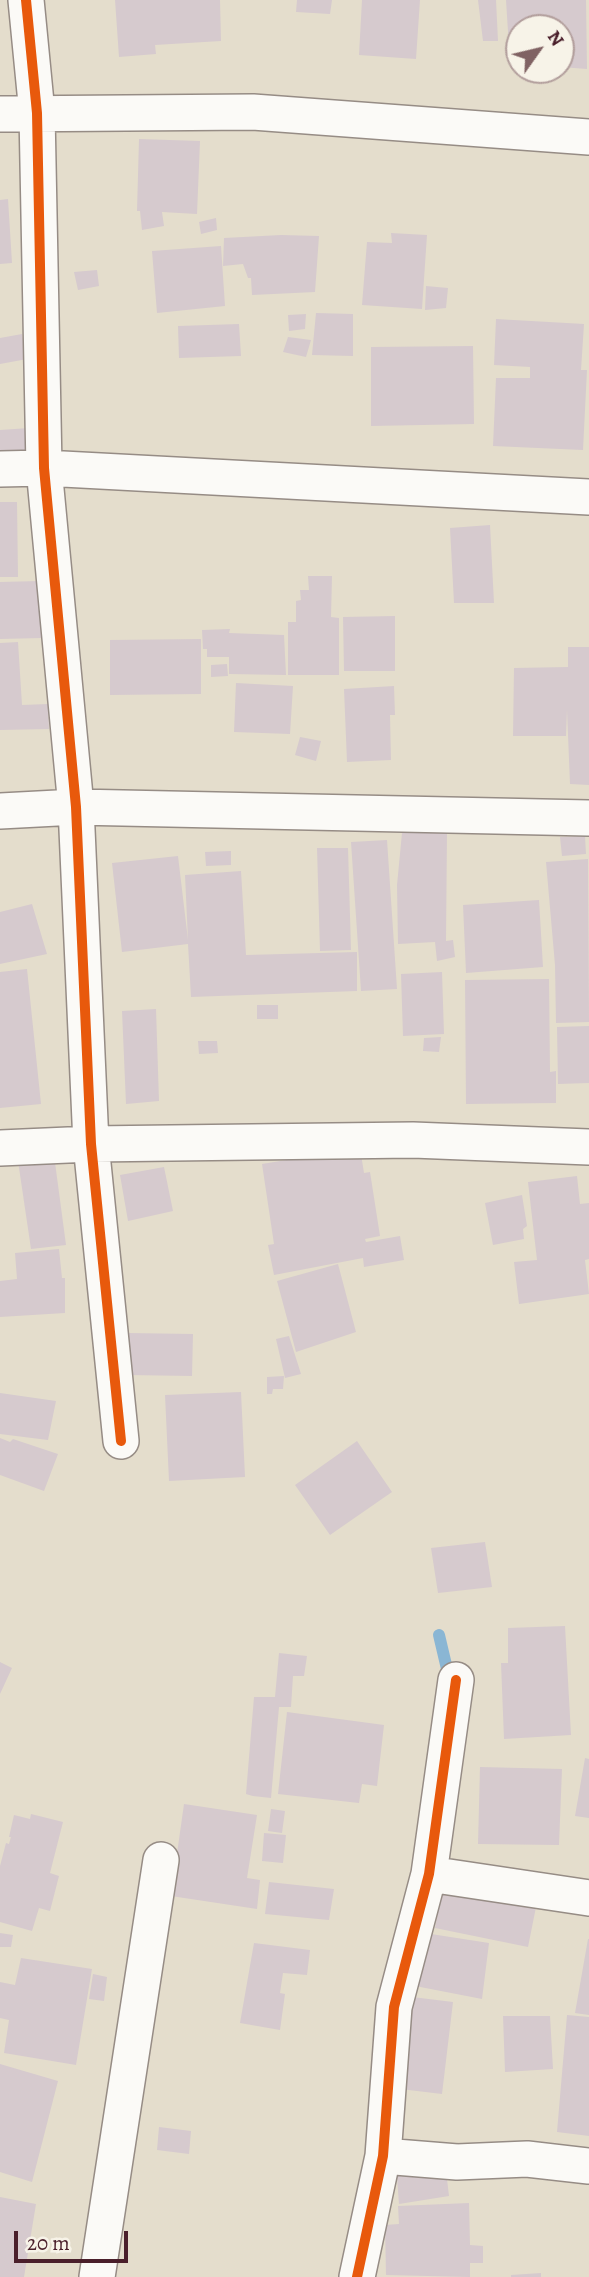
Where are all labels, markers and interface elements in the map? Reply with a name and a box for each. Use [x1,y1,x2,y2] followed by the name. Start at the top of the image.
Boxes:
[505,14,575,84] north arrow
[541,25,570,51] text: N
[18,2218,131,2262] scale bar
[27,2229,70,2257] text: 20 m

